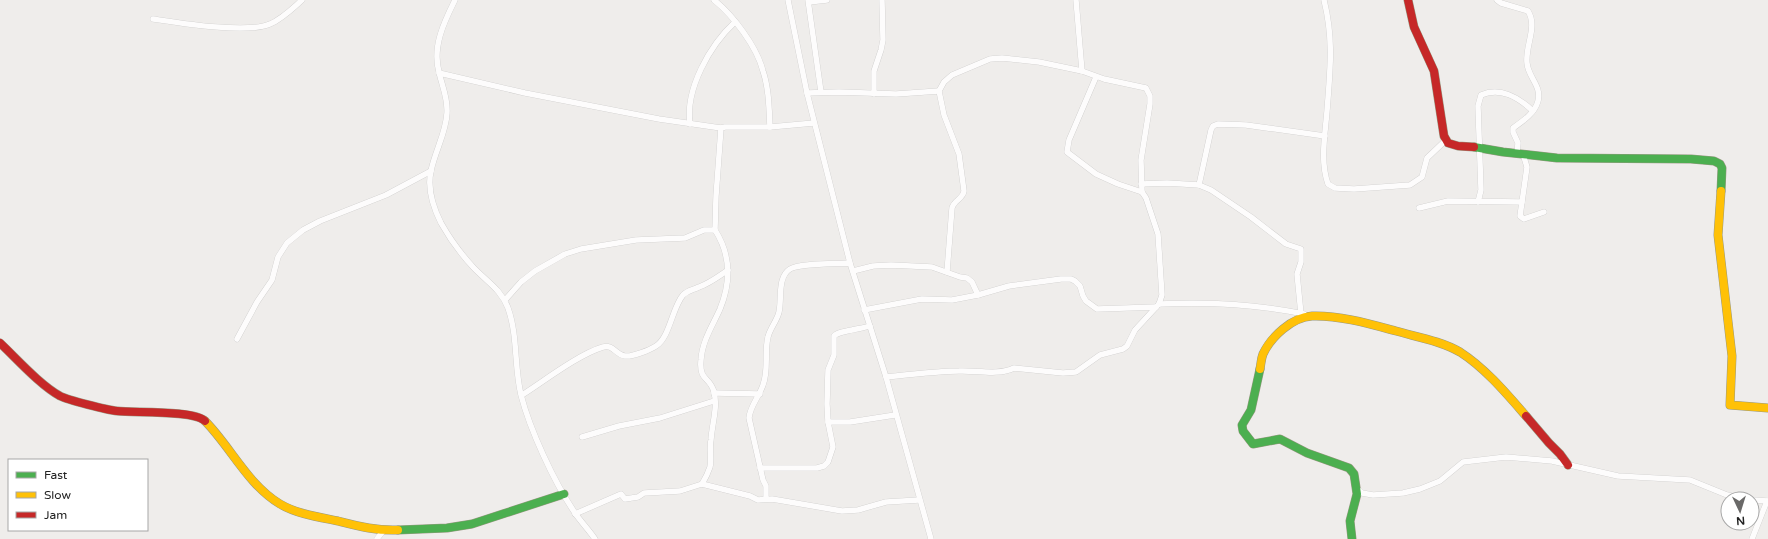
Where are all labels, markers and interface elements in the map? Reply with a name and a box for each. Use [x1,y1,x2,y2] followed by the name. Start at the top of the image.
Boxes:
[8,459,148,531] legend
[44,468,68,482] text: Fast
[44,488,71,502] text: Slow
[1720,491,1760,531] north arrow
[44,508,67,522] text: Jam
[1736,514,1746,527] text: N

